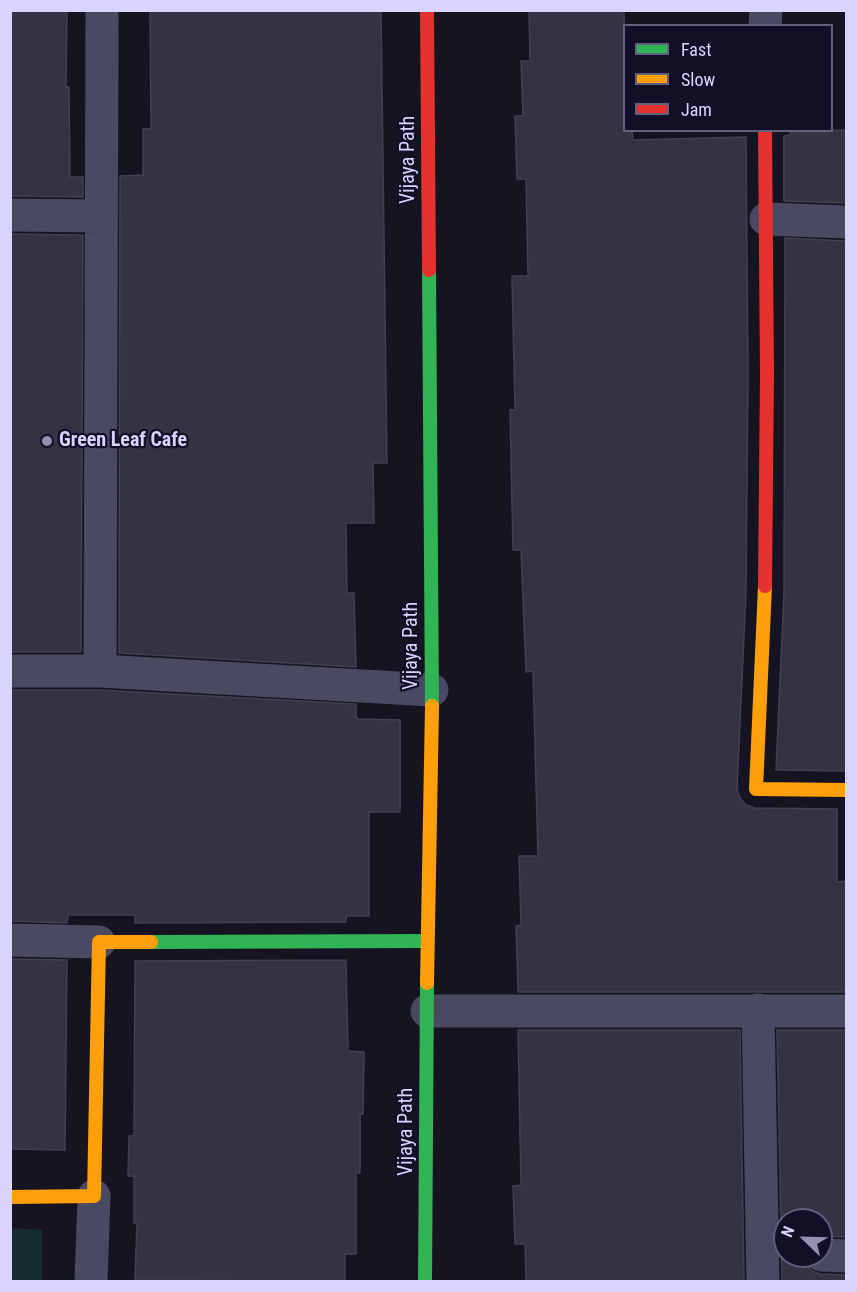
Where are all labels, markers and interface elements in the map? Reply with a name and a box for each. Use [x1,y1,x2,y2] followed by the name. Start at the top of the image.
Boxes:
[623,24,833,132] legend
[681,39,712,60] text: Fast
[681,69,715,90] text: Slow
[681,99,712,120] text: Jam
[397,116,421,204] street label: Vijaya Path
[59,429,187,453] place label: Green Leaf Cafe
[40,434,54,448] marker: Green Leaf Cafe
[400,602,424,690] street label: Vijaya Path
[395,1088,419,1176] street label: Vijaya Path
[773,1208,833,1268] north arrow
[777,1223,798,1240] text: N

